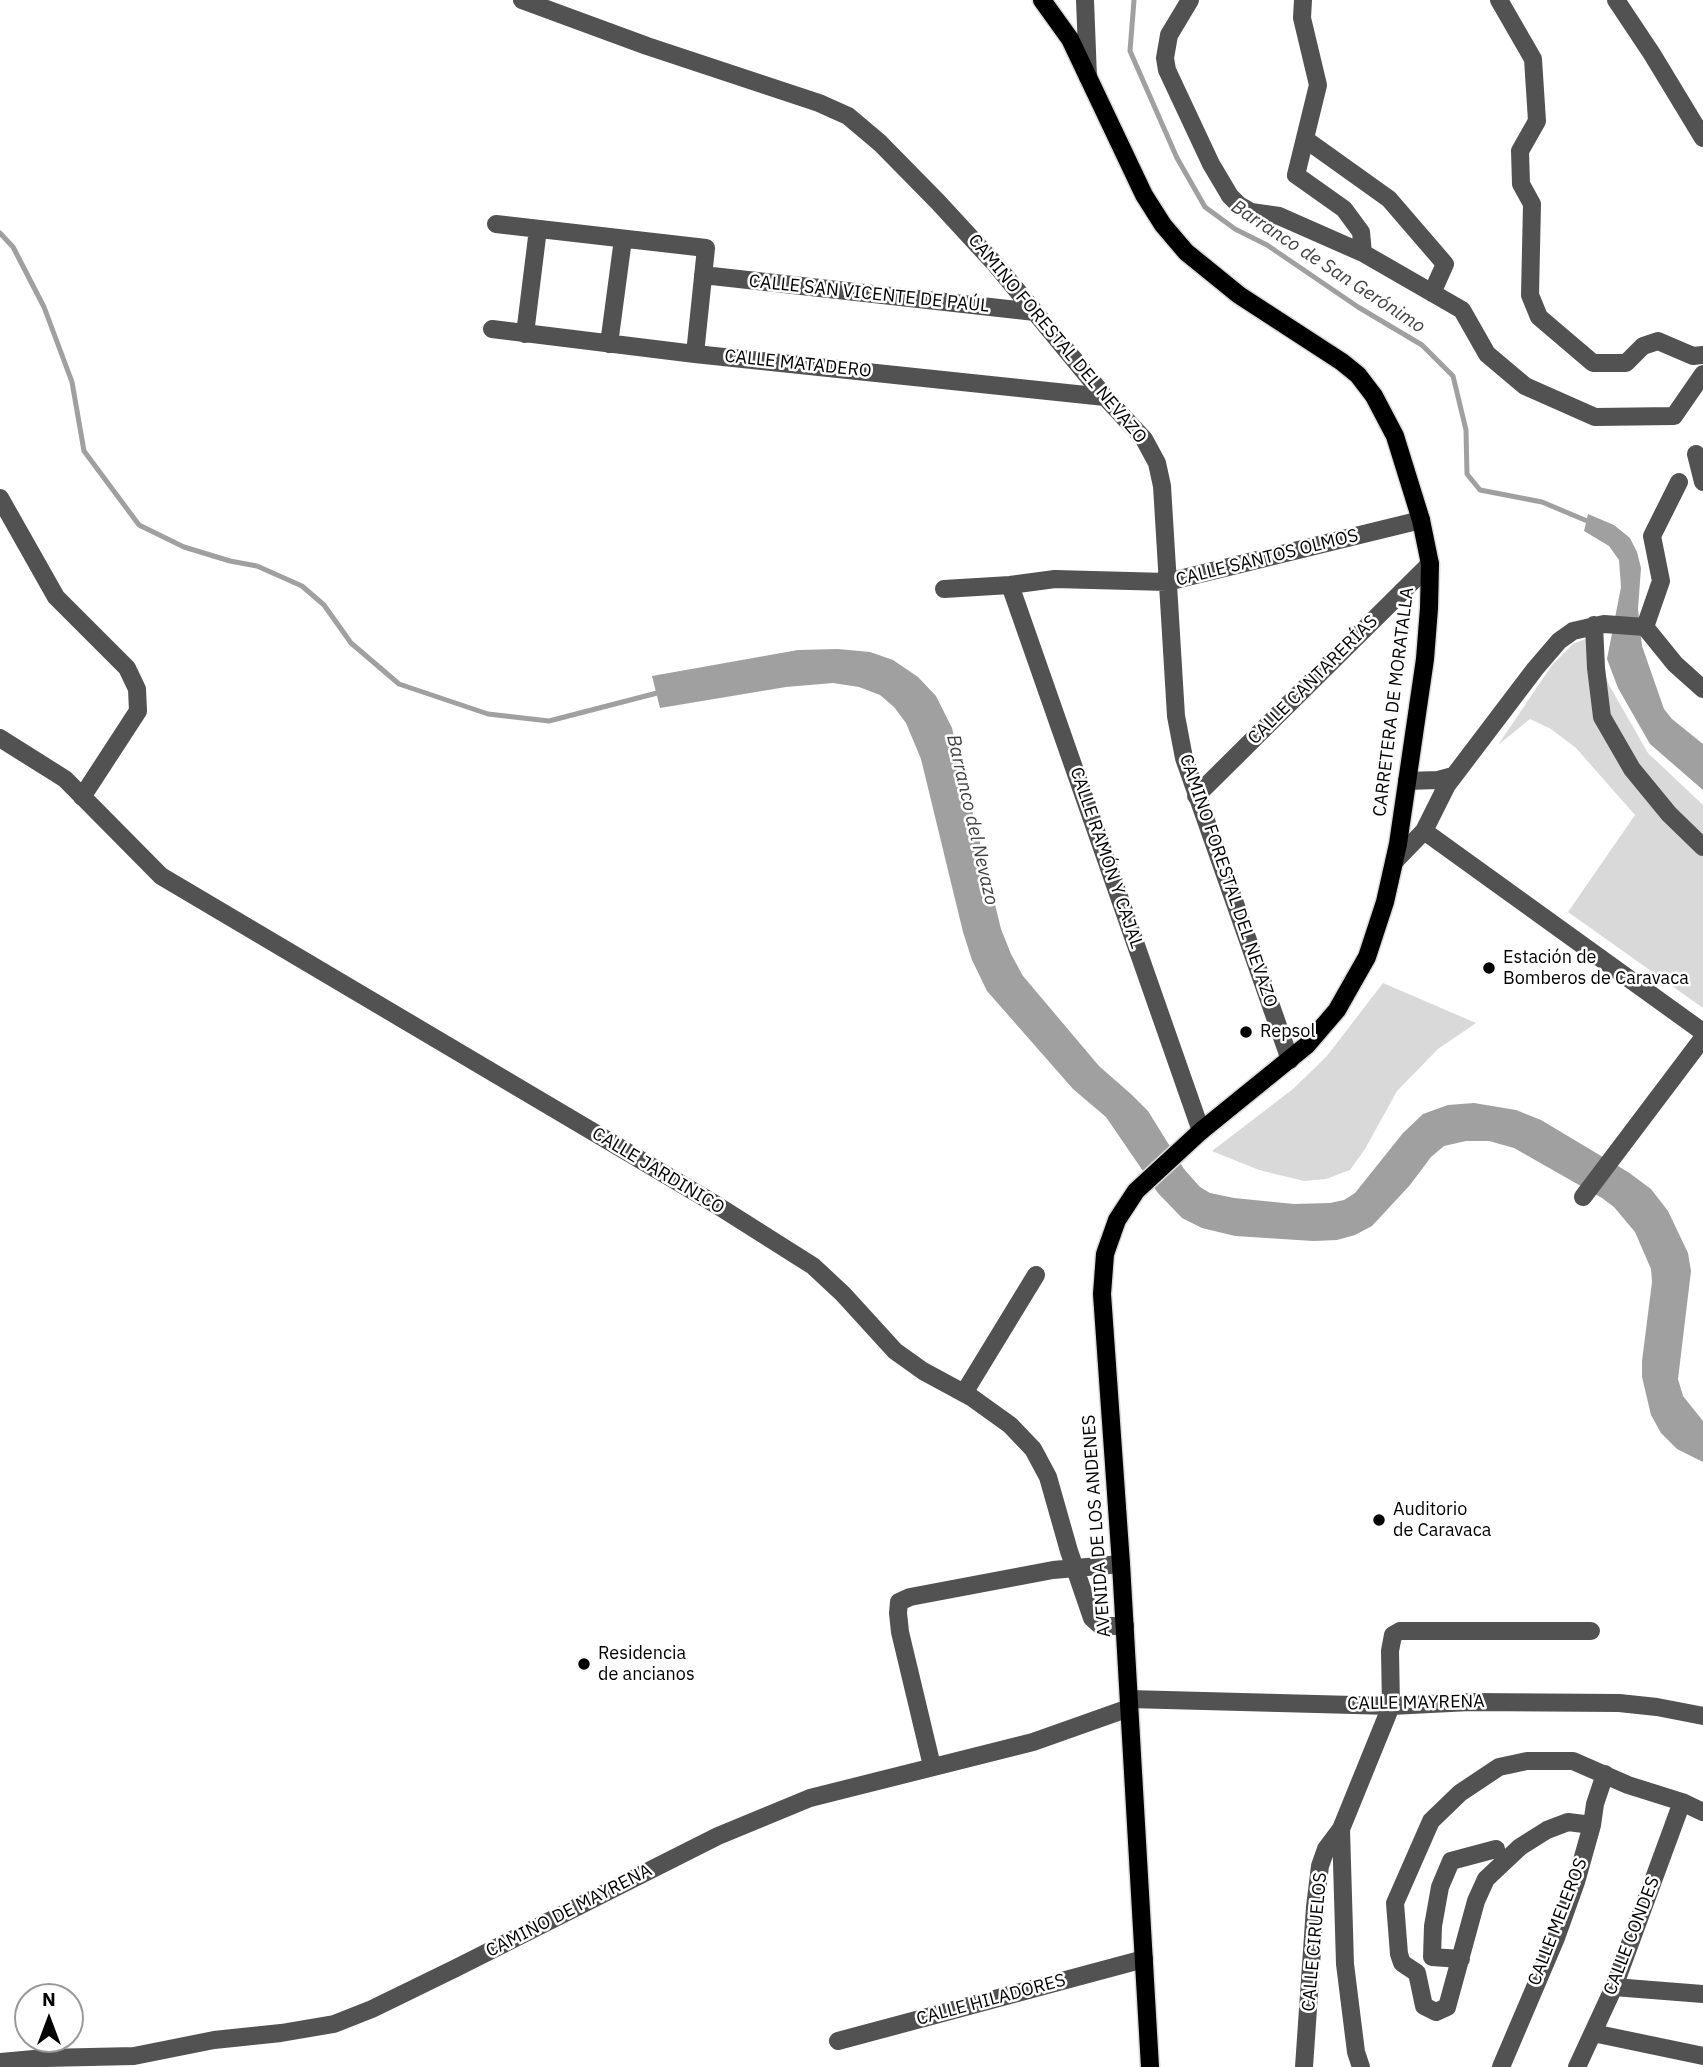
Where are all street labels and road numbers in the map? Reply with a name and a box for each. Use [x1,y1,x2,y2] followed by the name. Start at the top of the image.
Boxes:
[963,230,1151,448] street label: CAMINO FORESTAL DEL NEVAZO
[748,271,990,317] street label: CALLE SAN VICENTE DE PAÚL
[723,346,873,382] street label: CALLE MATADERO
[1174,525,1360,591] street label: CALLE SANTOS OLMOS
[1369,586,1419,818] street label: CARRETERA DE MORATALLA
[1244,611,1382,749] street label: CALLE CANTARERÍAS
[1174,752,1282,1010] street label: CAMINO FORESTAL DEL NEVAZO
[1065,765,1147,951] street label: CALLE RAMÓN Y CAJAL
[588,1123,728,1219] street label: CALLE JARDINICO
[1078,1414,1116,1638] street label: AVENIDA DE LOS ANDENES
[1347,1691,1485,1715] street label: CALLE MAYRENA
[1524,1855,1592,1989] street label: CALLE MELEROS
[482,1860,656,1962] street label: CAMINO DE MAYRENA
[1298,1872,1332,2012] street label: CALLE CIRUELOS
[1600,1874,1664,1998] street label: CALLE CONDES
[914,1970,1068,2030] street label: CALLE HILADORES

